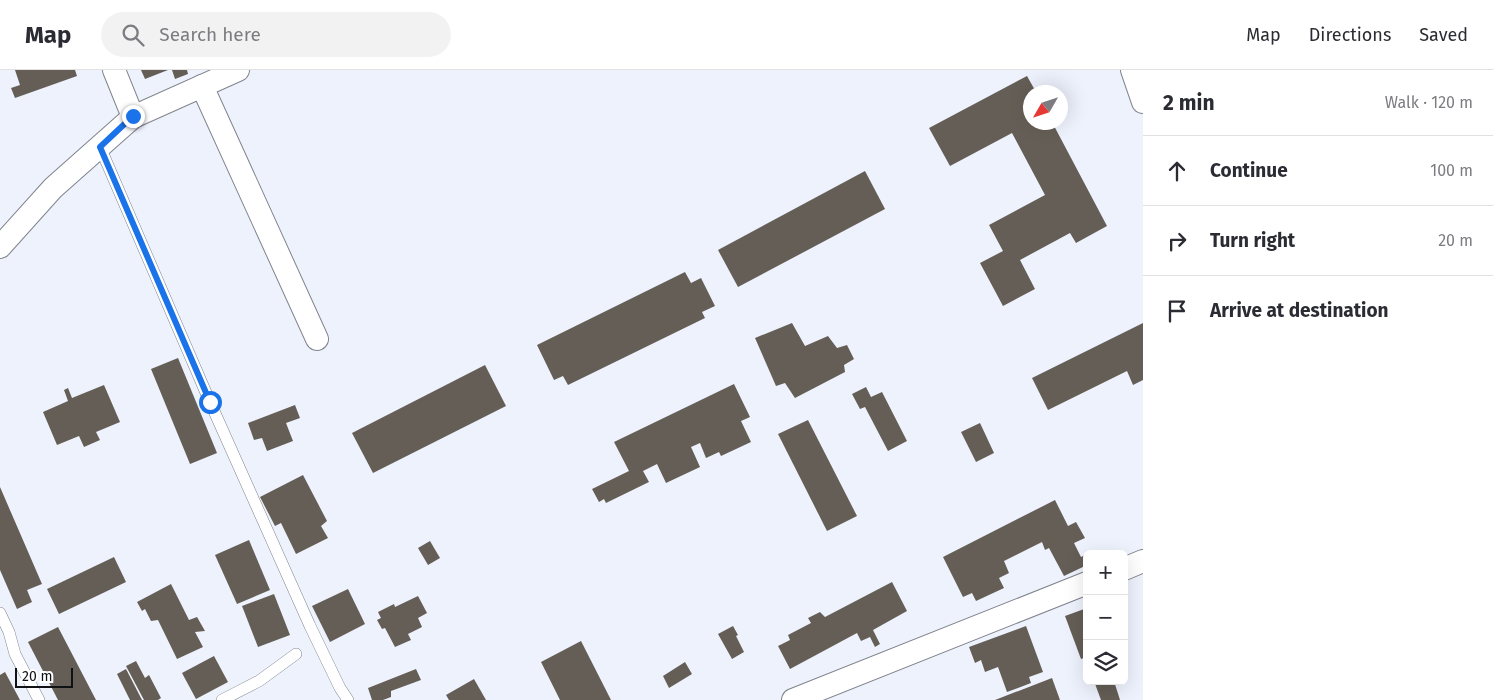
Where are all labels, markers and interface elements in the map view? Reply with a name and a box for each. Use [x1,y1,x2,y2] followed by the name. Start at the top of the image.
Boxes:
[101,12,451,57] search box
[25,21,71,49] text: Map
[119,21,147,49] icon: search
[159,23,261,46] text: Search here
[1246,24,1281,46] text: Map
[1309,24,1391,46] text: Directions
[1419,24,1468,46] text: Saved
[1023,85,1068,130] north arrow
[1163,90,1215,116] text: 2 min
[1385,93,1473,112] text: Walk · 120 m
[122,105,145,128] route end
[1163,157,1191,185] icon: ahead
[1210,159,1288,182] text: Continue
[1430,161,1473,180] text: 100 m
[1163,227,1191,255] icon: right
[1210,229,1295,252] text: Turn right
[1438,231,1473,250] text: 20 m
[1163,297,1191,325] icon: arrive
[1210,299,1389,322] text: Arrive at destination
[199,391,222,414] route start
[1083,550,1128,685] map controls
[1083,550,1128,595] button: +
[1083,595,1128,640] button: −
[1083,640,1128,685] button: layers
[15,665,72,688] scale bar
[22,668,52,685] text: 20 m

